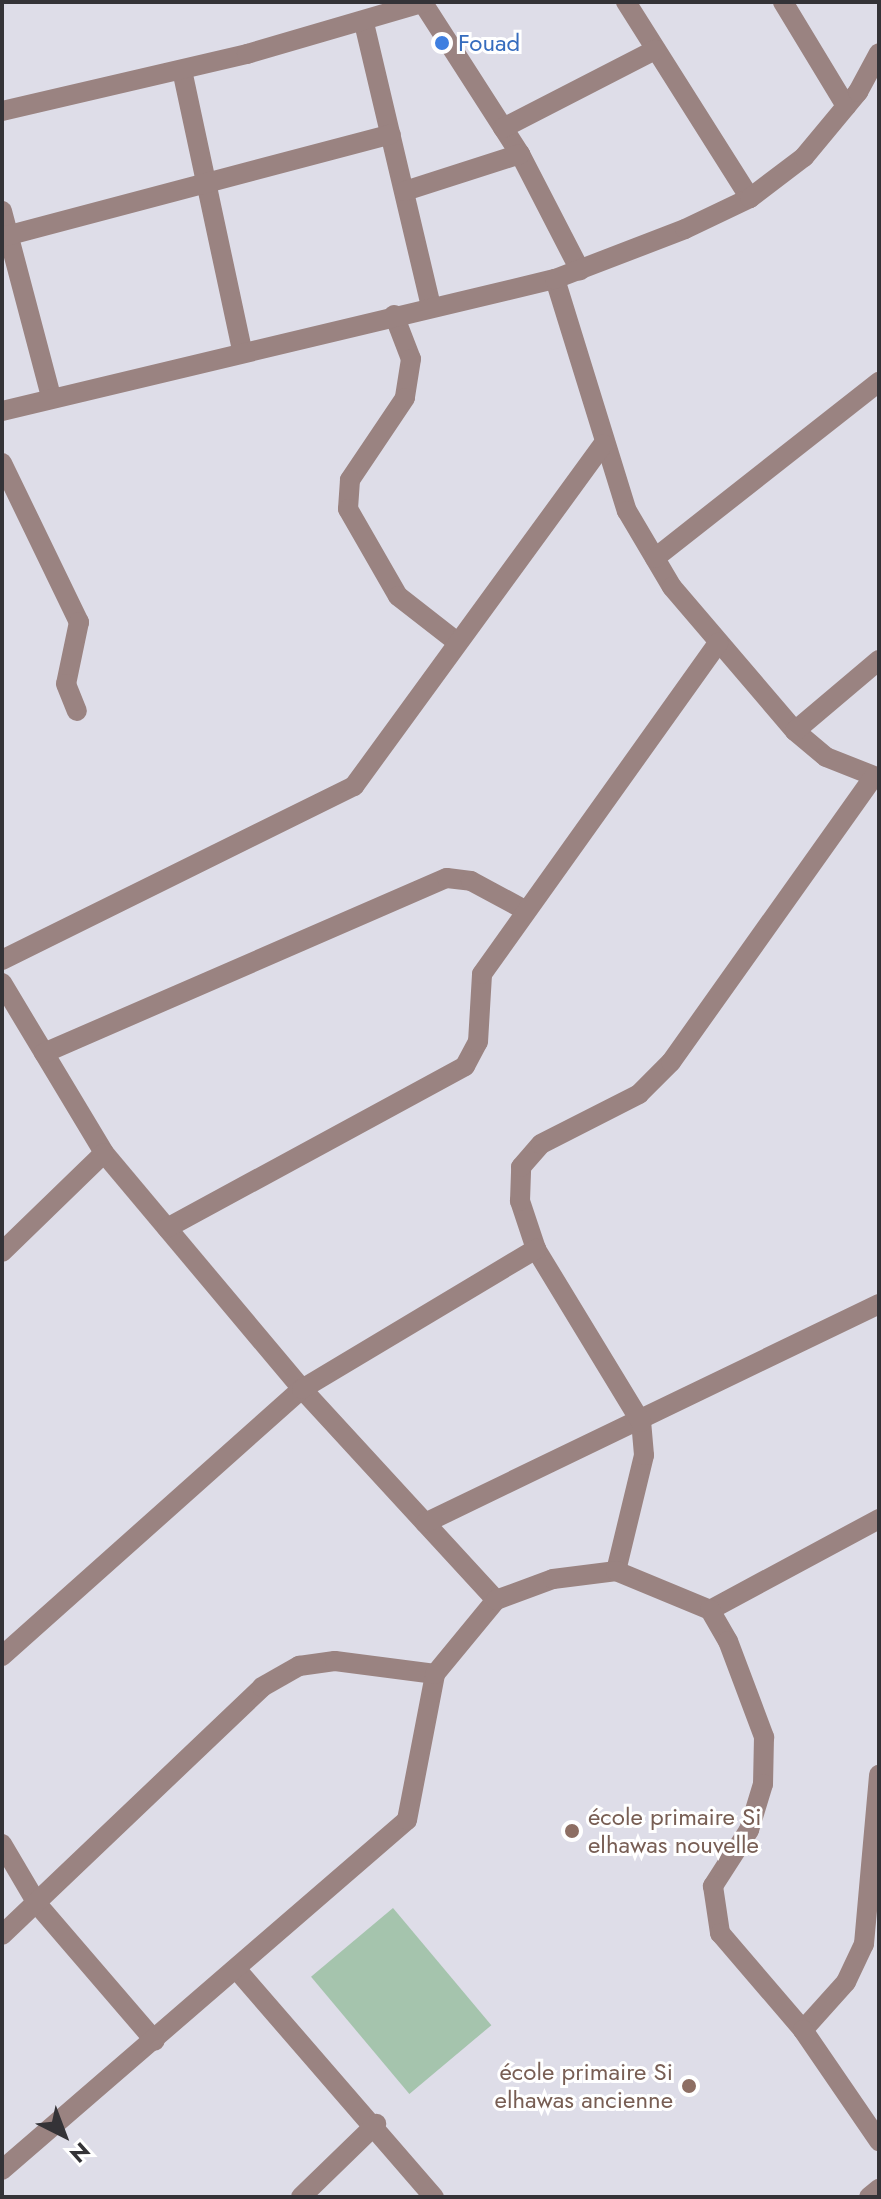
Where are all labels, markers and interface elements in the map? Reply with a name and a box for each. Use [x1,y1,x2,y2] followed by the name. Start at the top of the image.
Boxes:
[458,29,520,57] place label: Fouad
[433,34,451,52] marker: Fouad
[588,1803,761,1859] place label: école primaire Si elhawas nouvelle
[563,1822,581,1840] marker: école primaire Si elhawas nouvelle
[495,2058,673,2114] place label: école primaire Si elhawas ancienne
[680,2077,698,2095] marker: école primaire Si elhawas ancienne
[24,2095,104,2175] north arrow
[63,2135,97,2171] text: N

